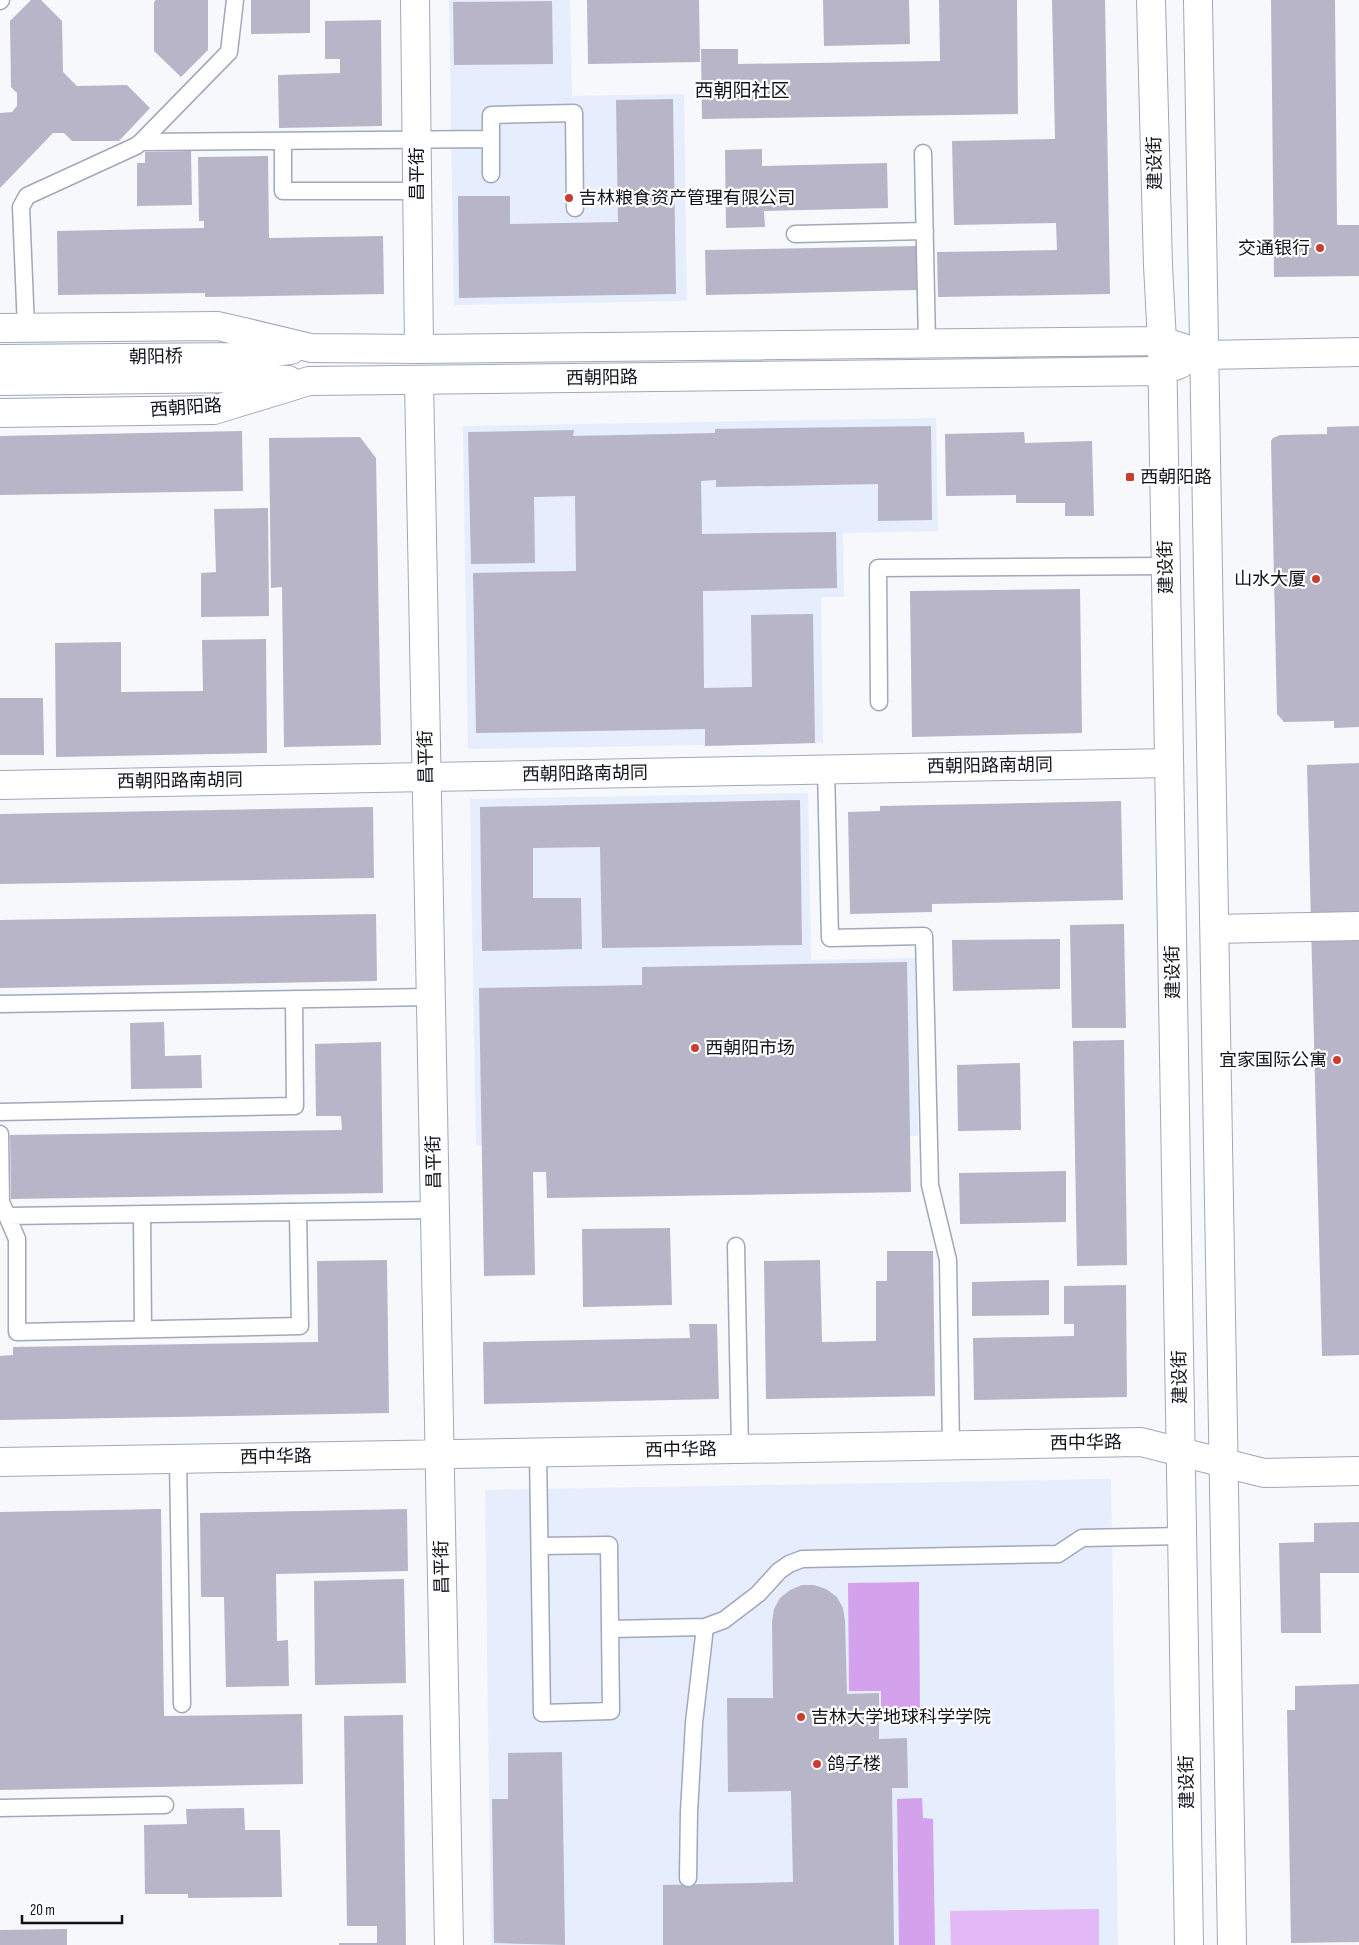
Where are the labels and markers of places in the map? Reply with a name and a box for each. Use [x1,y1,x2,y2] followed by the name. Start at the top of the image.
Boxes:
[579,188,795,209] place label: 吉林粮食资产管理有限公司
[563,192,575,204] marker: 吉林粮食资产管理有限公司
[1238,238,1310,259] place label: 交通银行
[1314,242,1326,254] marker: 交通银行
[1140,467,1212,488] place label: 西朝阳路
[1124,471,1136,483] marker: 西朝阳路
[1234,569,1306,590] place label: 山水大厦
[1310,573,1322,585] marker: 山水大厦
[705,1038,795,1059] place label: 西朝阳市场
[689,1042,701,1054] marker: 西朝阳市场
[1219,1050,1327,1071] place label: 宜家国际公寓
[1331,1054,1343,1066] marker: 宜家国际公寓
[811,1707,991,1728] place label: 吉林大学地球科学学院
[795,1711,807,1723] marker: 吉林大学地球科学学院
[827,1754,881,1775] place label: 鸽子楼
[811,1758,823,1770] marker: 鸽子楼

